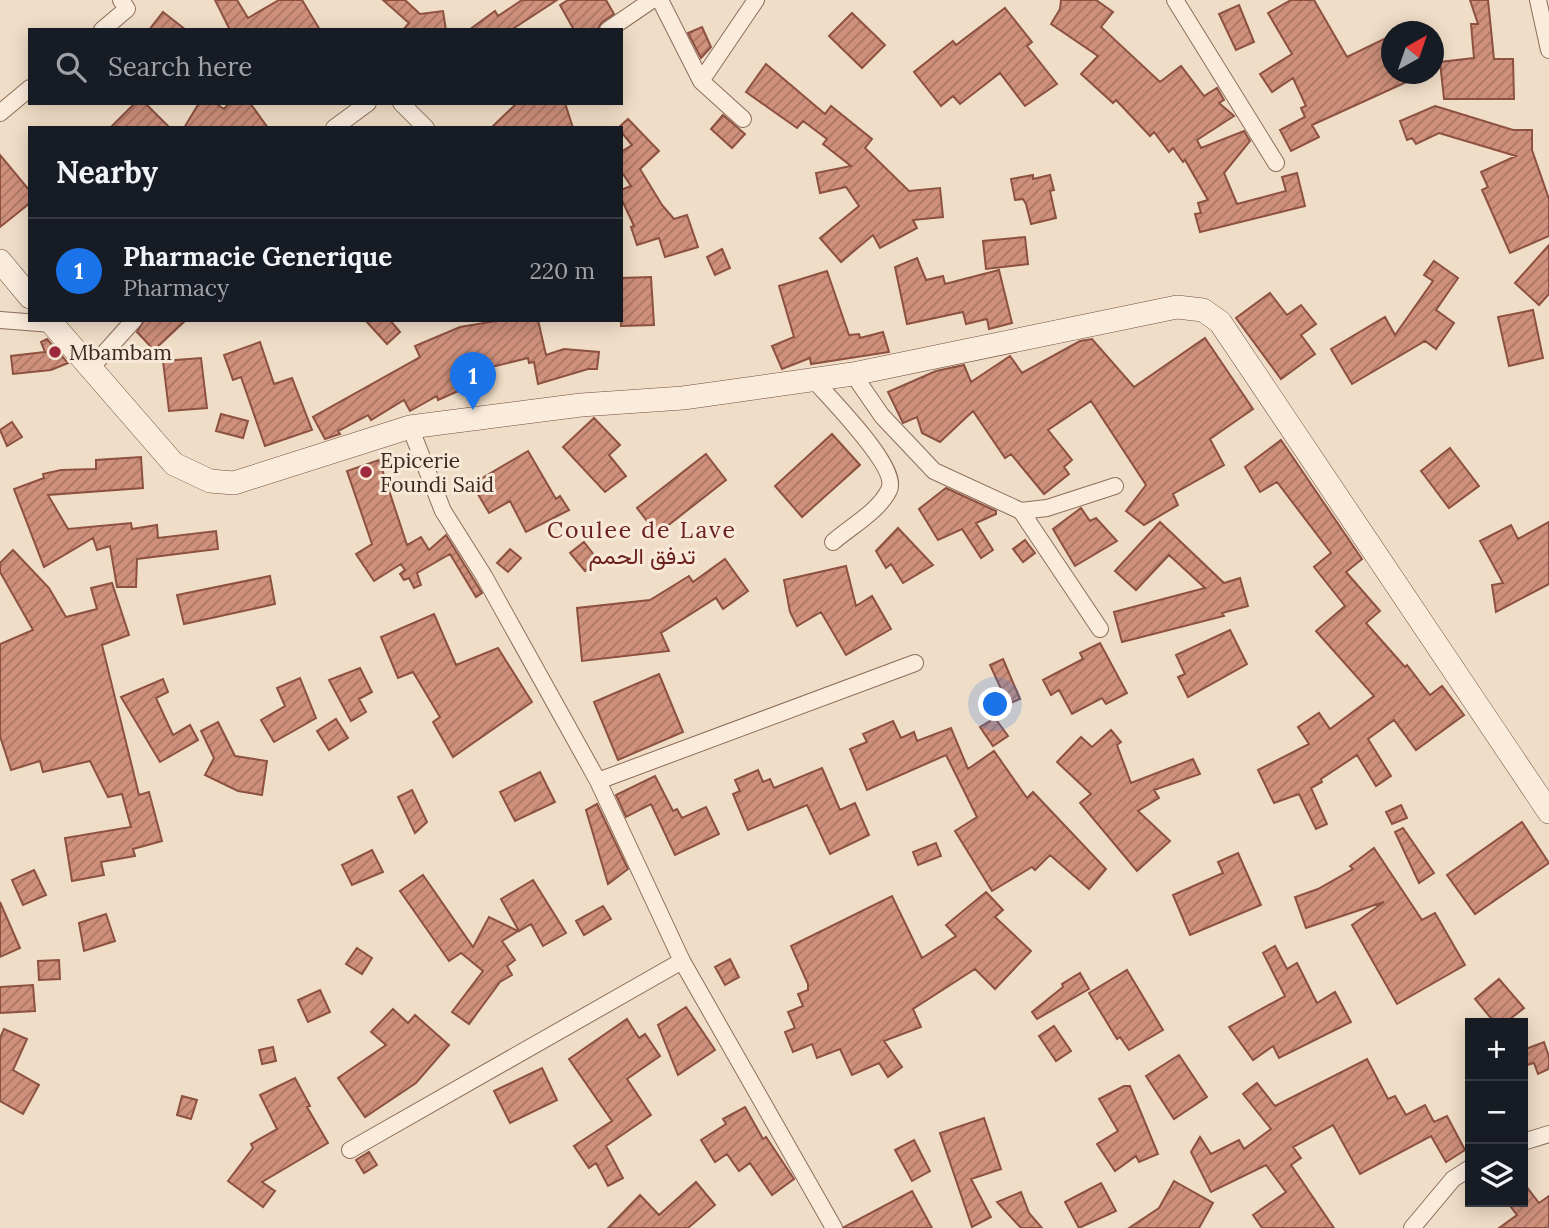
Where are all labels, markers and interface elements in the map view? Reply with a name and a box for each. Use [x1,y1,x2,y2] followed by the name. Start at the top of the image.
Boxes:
[1381,21,1444,84] north arrow
[28,28,623,105] search box
[52,48,90,86] icon: search
[108,50,252,83] text: Search here
[56,153,158,191] text: Nearby
[123,240,392,273] text: Pharmacie Generique
[74,256,84,285] text: 1
[529,256,595,285] text: 220 m
[123,273,229,302] text: Pharmacy
[69,339,172,366] place label: Mbambam
[47,344,63,360] marker: Mbambam
[450,352,496,410] pin: 1
[380,447,494,498] place label: Epicerie Foundi Said
[358,464,374,480] marker: Epicerie Foundi Said
[547,515,737,571] district label: Coulee de Lave تدفق الحمم
[978,687,1012,721] your location
[1465,1018,1528,1207] map controls
[1465,1018,1528,1081] button: +
[1465,1081,1528,1144] button: −
[1465,1144,1528,1207] button: layers

